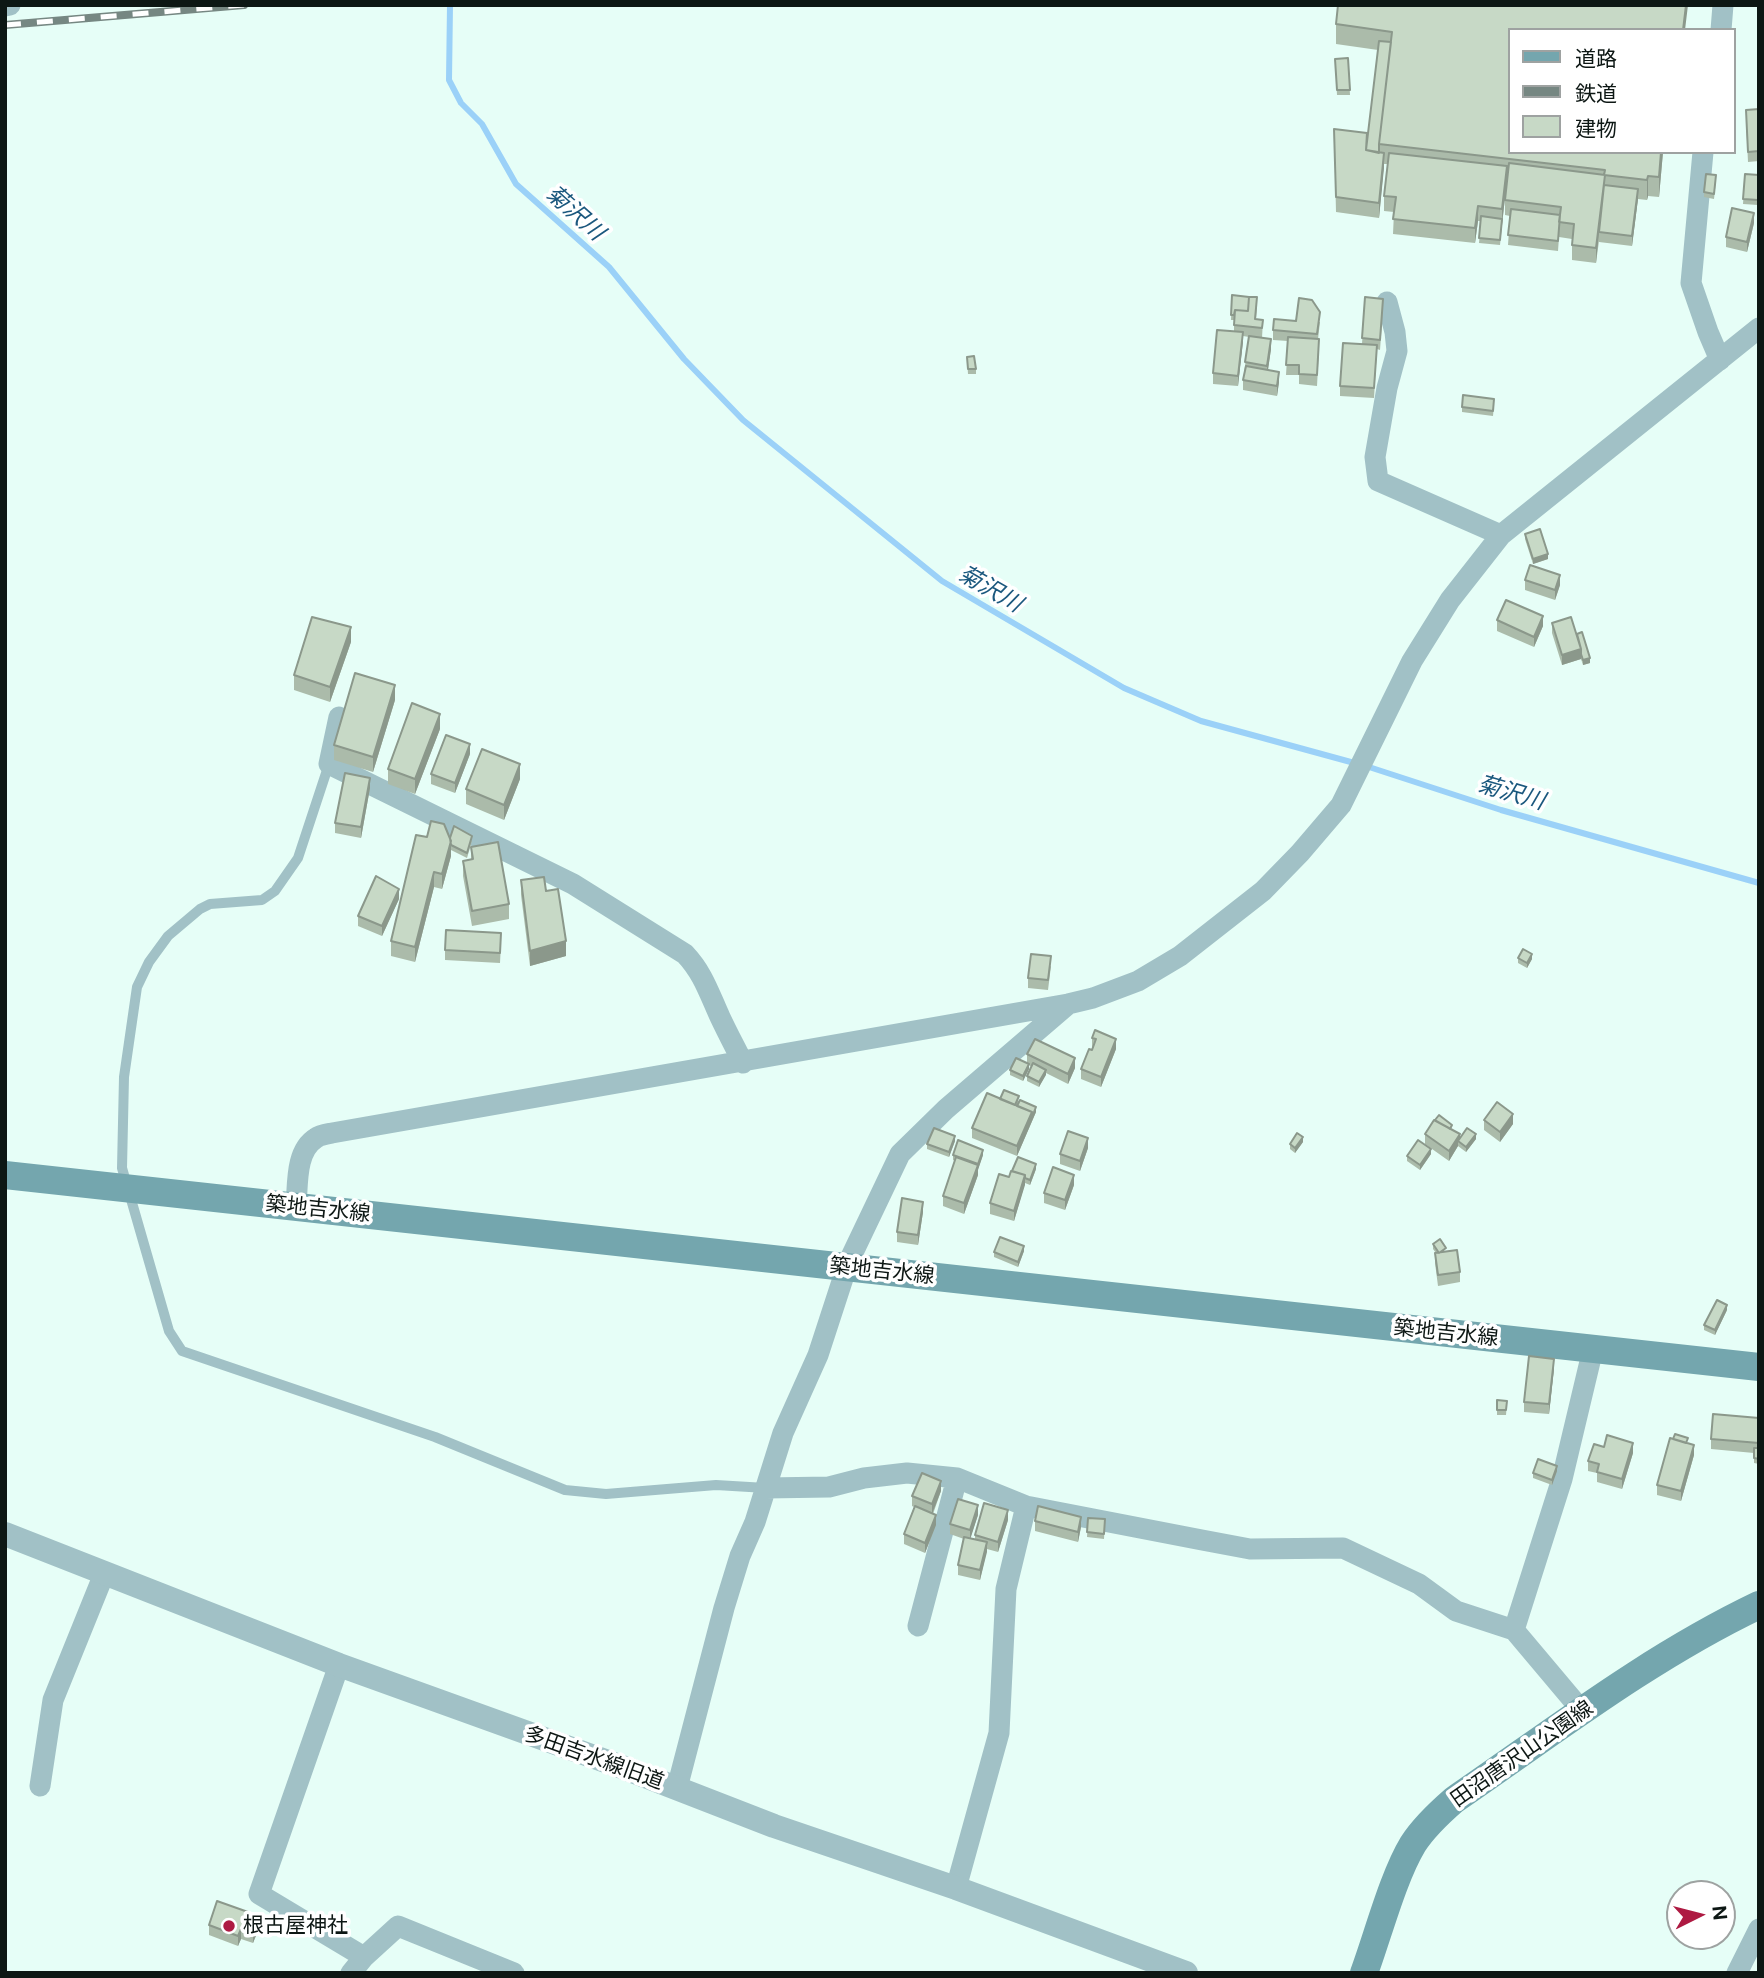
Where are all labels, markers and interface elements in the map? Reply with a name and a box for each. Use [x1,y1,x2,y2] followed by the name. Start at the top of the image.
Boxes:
[1508,28,1736,154] legend
[1575,46,1617,71] text: 道路
[1575,81,1617,106] text: 鉄道
[1575,116,1617,141] text: 建物
[540,180,610,246] water label: 菊沢川
[953,560,1027,618] water label: 菊沢川
[1474,770,1548,816] water label: 菊沢川
[264,1191,372,1227] street label: 築地吉水線
[828,1253,936,1289] street label: 築地吉水線
[1392,1315,1500,1351] street label: 築地吉水線
[1446,1695,1598,1813] street label: 田沼唐沢山公園線
[521,1721,667,1795] street label: 多田吉水線旧道
[1666,1880,1736,1950] north arrow
[1708,1904,1732,1922] text: N
[243,1913,348,1939] place label: 根古屋神社
[221,1918,237,1934] marker: 根古屋神社

